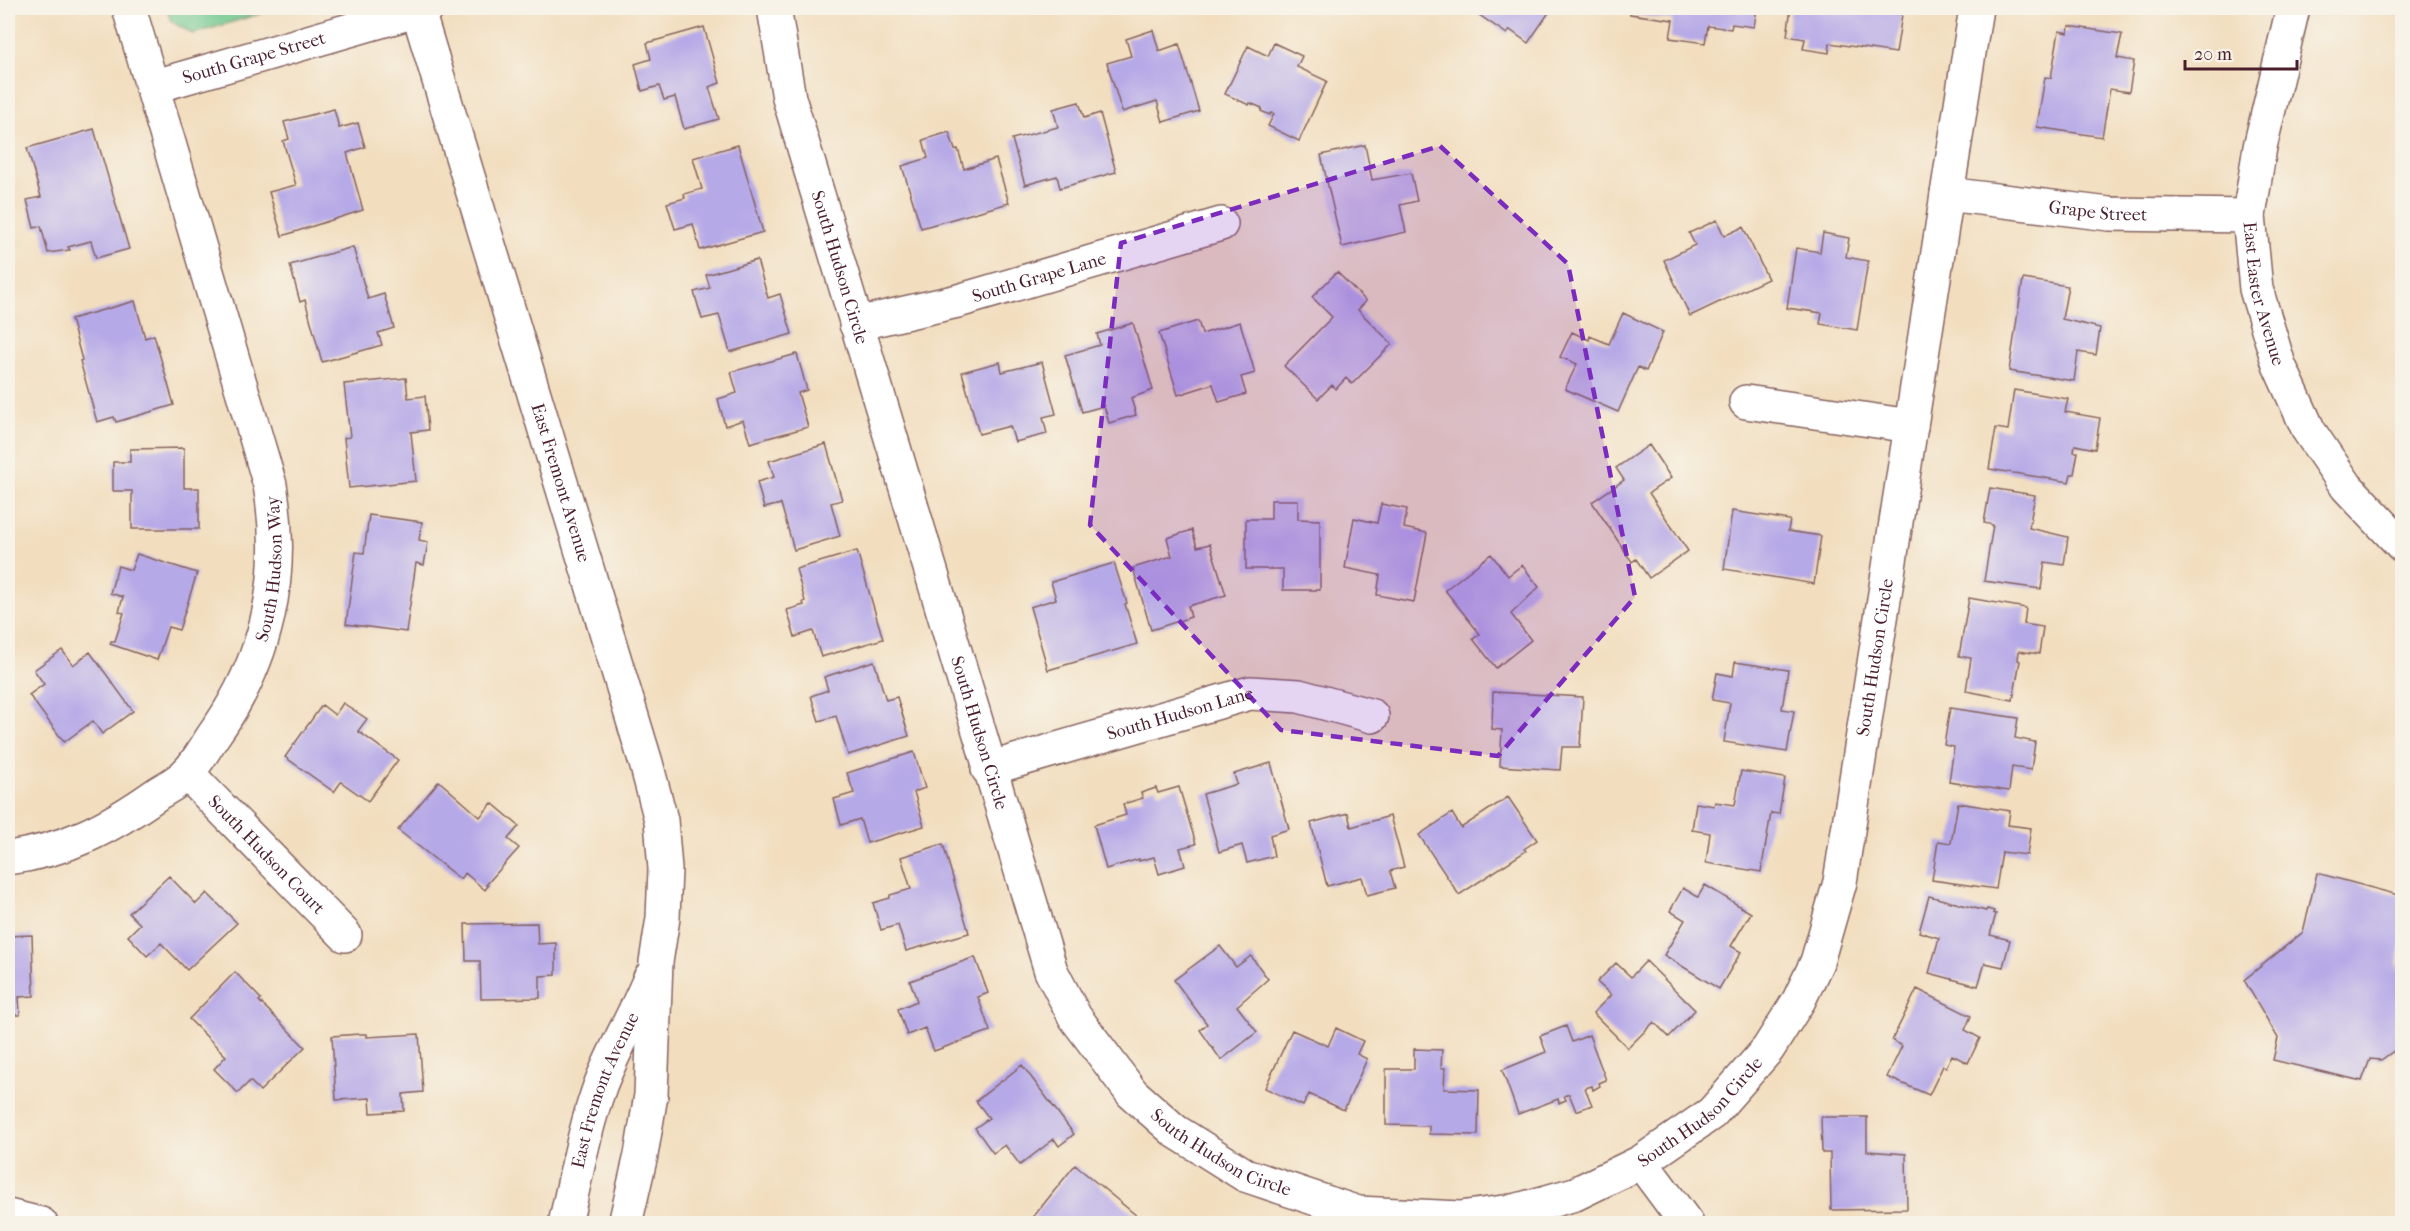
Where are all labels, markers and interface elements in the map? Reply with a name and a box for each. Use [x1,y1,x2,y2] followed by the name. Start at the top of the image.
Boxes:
[180,27,328,88] street label: South Grape Street
[2185,33,2298,71] scale bar
[2194,44,2232,65] text: 20 m
[807,188,873,347] street label: South Hudson Circle
[2048,196,2148,225] street label: Grape Street
[2239,221,2289,368] street label: East Easter Avenue
[970,248,1109,307] street label: South Grape Lane
[527,401,595,565] street label: East Fremont Avenue
[251,493,286,644] street label: South Hudson Way
[1852,577,1898,738] street label: South Hudson Circle
[947,653,1012,812] street label: South Hudson Circle
[1104,682,1256,744] street label: South Hudson Lane
[204,791,330,919] street label: South Hudson Court
[567,1009,643,1170] street label: East Fremont Avenue
[1634,1052,1767,1172] street label: South Hudson Circle
[1147,1104,1294,1200] street label: South Hudson Circle

